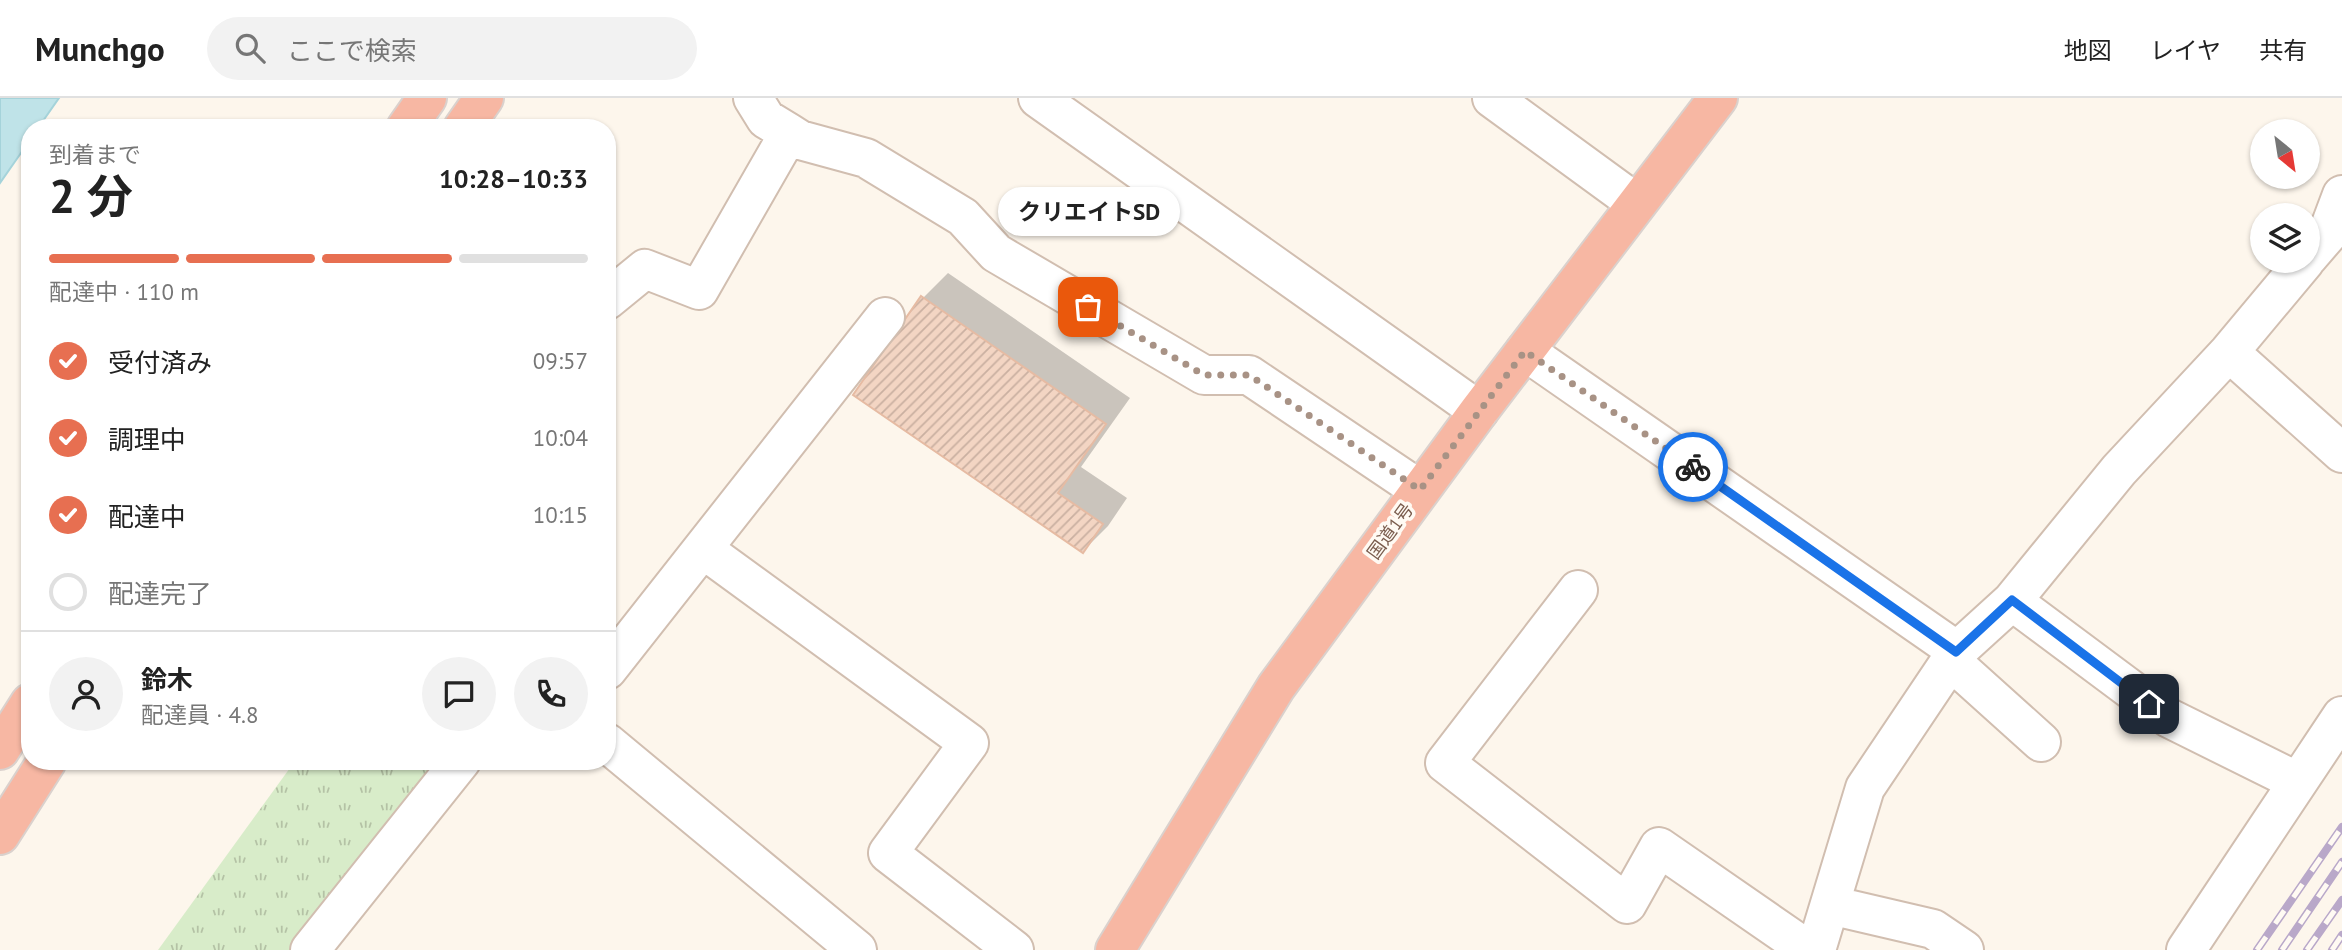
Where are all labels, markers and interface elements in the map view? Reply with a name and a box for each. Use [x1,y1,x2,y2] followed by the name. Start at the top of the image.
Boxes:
[207,17,697,80] search box
[35,27,165,70] text: Munchgo
[231,29,269,67] icon: search
[287,34,417,67] text: ここで検索
[2064,35,2112,66] text: 地図
[2150,35,2221,66] text: レイヤ
[2259,35,2307,66] text: 共有
[2250,119,2320,189] north arrow
[2250,119,2320,273] map controls
[49,140,141,169] text: 到着まで
[439,162,588,195] text: 10:28–10:33
[49,166,133,226] text: 2 分
[997,188,1179,237] callout: クリエイトSD
[1018,197,1160,226] text: クリエイトSD
[2250,203,2320,273] button: layers
[49,277,199,306] text: 配達中 · 110 m
[1058,277,1118,337] pin
[1069,288,1107,326] icon: bag
[49,342,87,380] icon: check
[108,346,212,379] text: 受付済み
[533,346,588,375] text: 09:57
[49,419,87,457] icon: check
[108,423,186,456] text: 調理中
[533,423,588,452] text: 10:04
[1658,432,1728,502] courier
[1674,448,1712,486] icon: bike
[49,496,87,534] icon: check
[1362,498,1418,564] street label: 国道1号
[108,500,186,533] text: 配達中
[533,500,588,529] text: 10:15
[108,577,212,610] text: 配達完了
[49,657,123,731] button: person
[422,657,496,731] button: chat
[514,657,588,731] button: phone
[141,663,193,696] text: 鈴木
[2119,674,2179,734] pin
[2130,685,2168,723] icon: home
[141,700,258,729] text: 配達員 · 4.8

